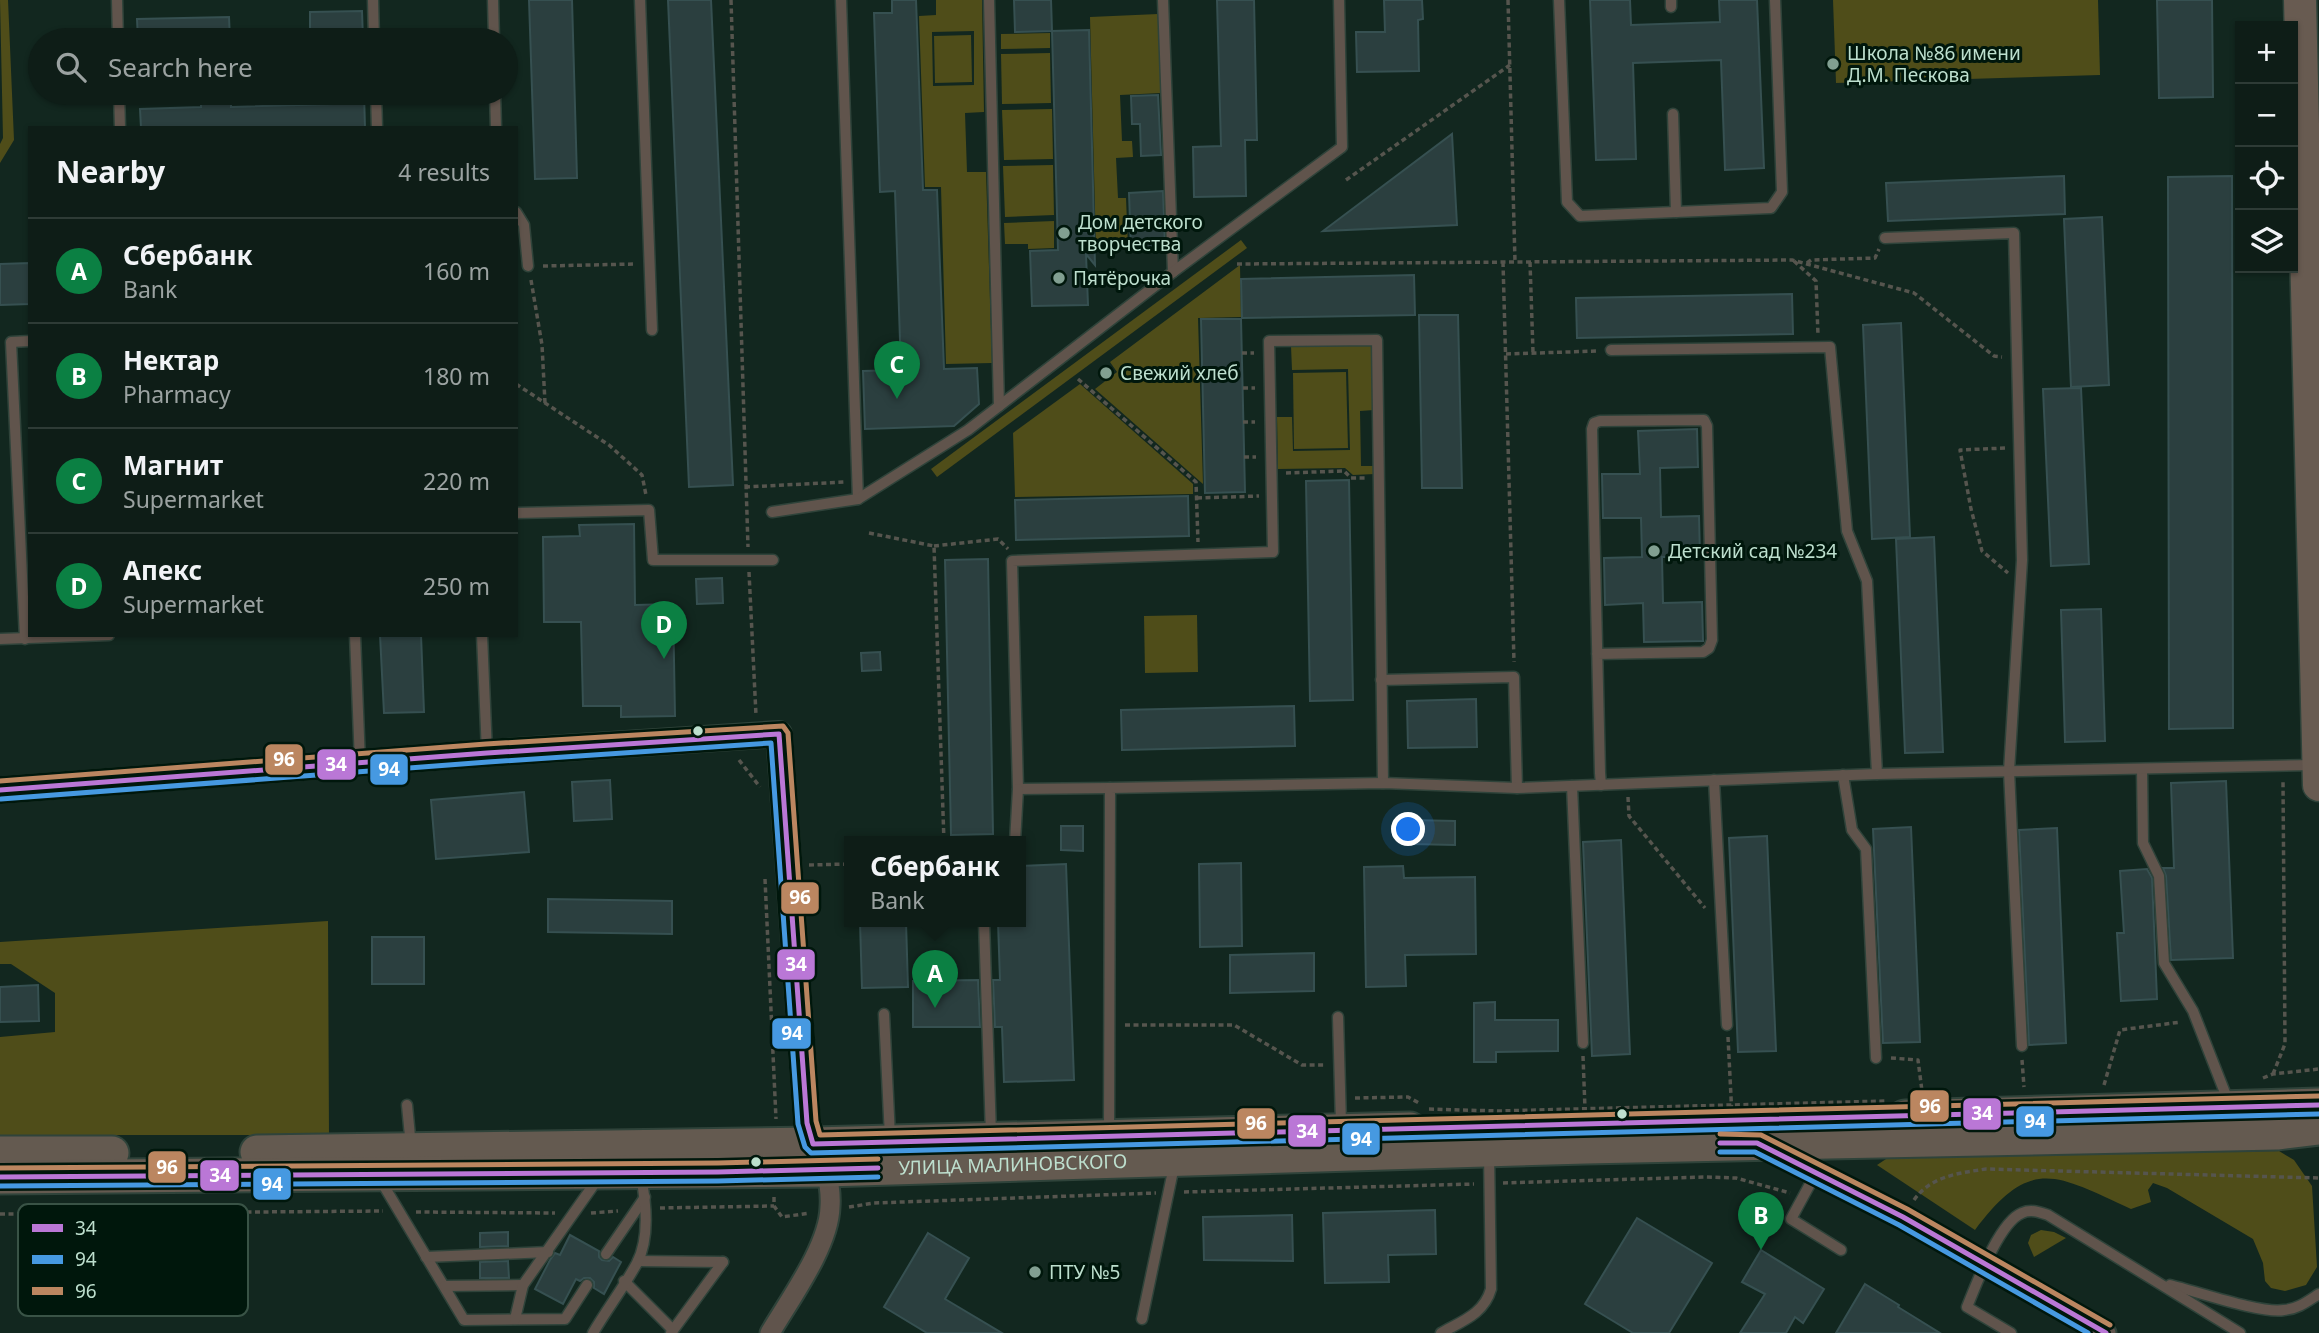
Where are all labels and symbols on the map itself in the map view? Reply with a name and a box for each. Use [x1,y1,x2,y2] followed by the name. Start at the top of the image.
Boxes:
[1847,40,2021,88] place label: Школа №86 имени Д.М. Пескова
[1825,56,1841,72] marker: Школа №86 имени Д.М. Пескова
[1078,209,1203,257] place label: Дом детского творчества
[1056,225,1072,241] marker: Дом детского творчества
[1073,265,1171,291] place label: Пятёрочка
[1051,270,1067,286] marker: Пятёрочка
[874,341,920,399] pin: C
[1120,360,1239,386] place label: Свежий хлеб
[1098,365,1114,381] marker: Свежий хлеб
[1668,538,1837,564] place label: Детский сад №234
[1646,543,1662,559] marker: Детский сад №234
[641,601,687,659] pin: D
[691,724,705,738] unlabelled marker
[264,743,304,776] line badge: 96
[273,746,295,772] text: 96
[316,748,357,781] line badge: 34
[325,751,347,777] text: 34
[369,753,409,786] line badge: 94
[378,756,400,782] text: 94
[1391,812,1425,846] your location
[780,881,820,915] line badge: 96
[789,884,811,910] text: 96
[776,948,816,981] line badge: 34
[912,950,958,1008] pin: A
[785,951,807,977] text: 34
[771,1017,812,1050] line badge: 94
[781,1020,803,1046] text: 94
[1909,1089,1950,1123] line badge: 96
[1919,1093,1941,1119] text: 96
[1962,1097,2002,1131] line badge: 34
[1971,1100,1993,1126] text: 34
[2015,1105,2055,1138] line badge: 94
[1236,1107,1276,1140] line badge: 96
[1615,1107,1629,1121] unlabelled marker
[2024,1108,2046,1134] text: 94
[1245,1110,1267,1136] text: 96
[1287,1114,1327,1148] line badge: 34
[1296,1118,1318,1144] text: 34
[1341,1122,1381,1156] line badge: 94
[1350,1126,1372,1152] text: 94
[898,1148,1128,1181] street label: УЛИЦА МАЛИНОВСКОГО
[147,1150,187,1184] line badge: 96
[156,1154,178,1180] text: 96
[749,1155,763,1169] unlabelled marker
[199,1159,240,1192] line badge: 34
[209,1162,231,1188] text: 34
[252,1167,292,1201] line badge: 94
[261,1171,283,1197] text: 94
[1738,1192,1784,1250] pin: B
[18,1204,248,1316] legend
[75,1215,97,1241] text: 34
[75,1246,97,1272] text: 94
[1049,1259,1120,1285] place label: ПТУ №5
[1027,1264,1043,1280] marker: ПТУ №5
[75,1278,97,1304] text: 96

